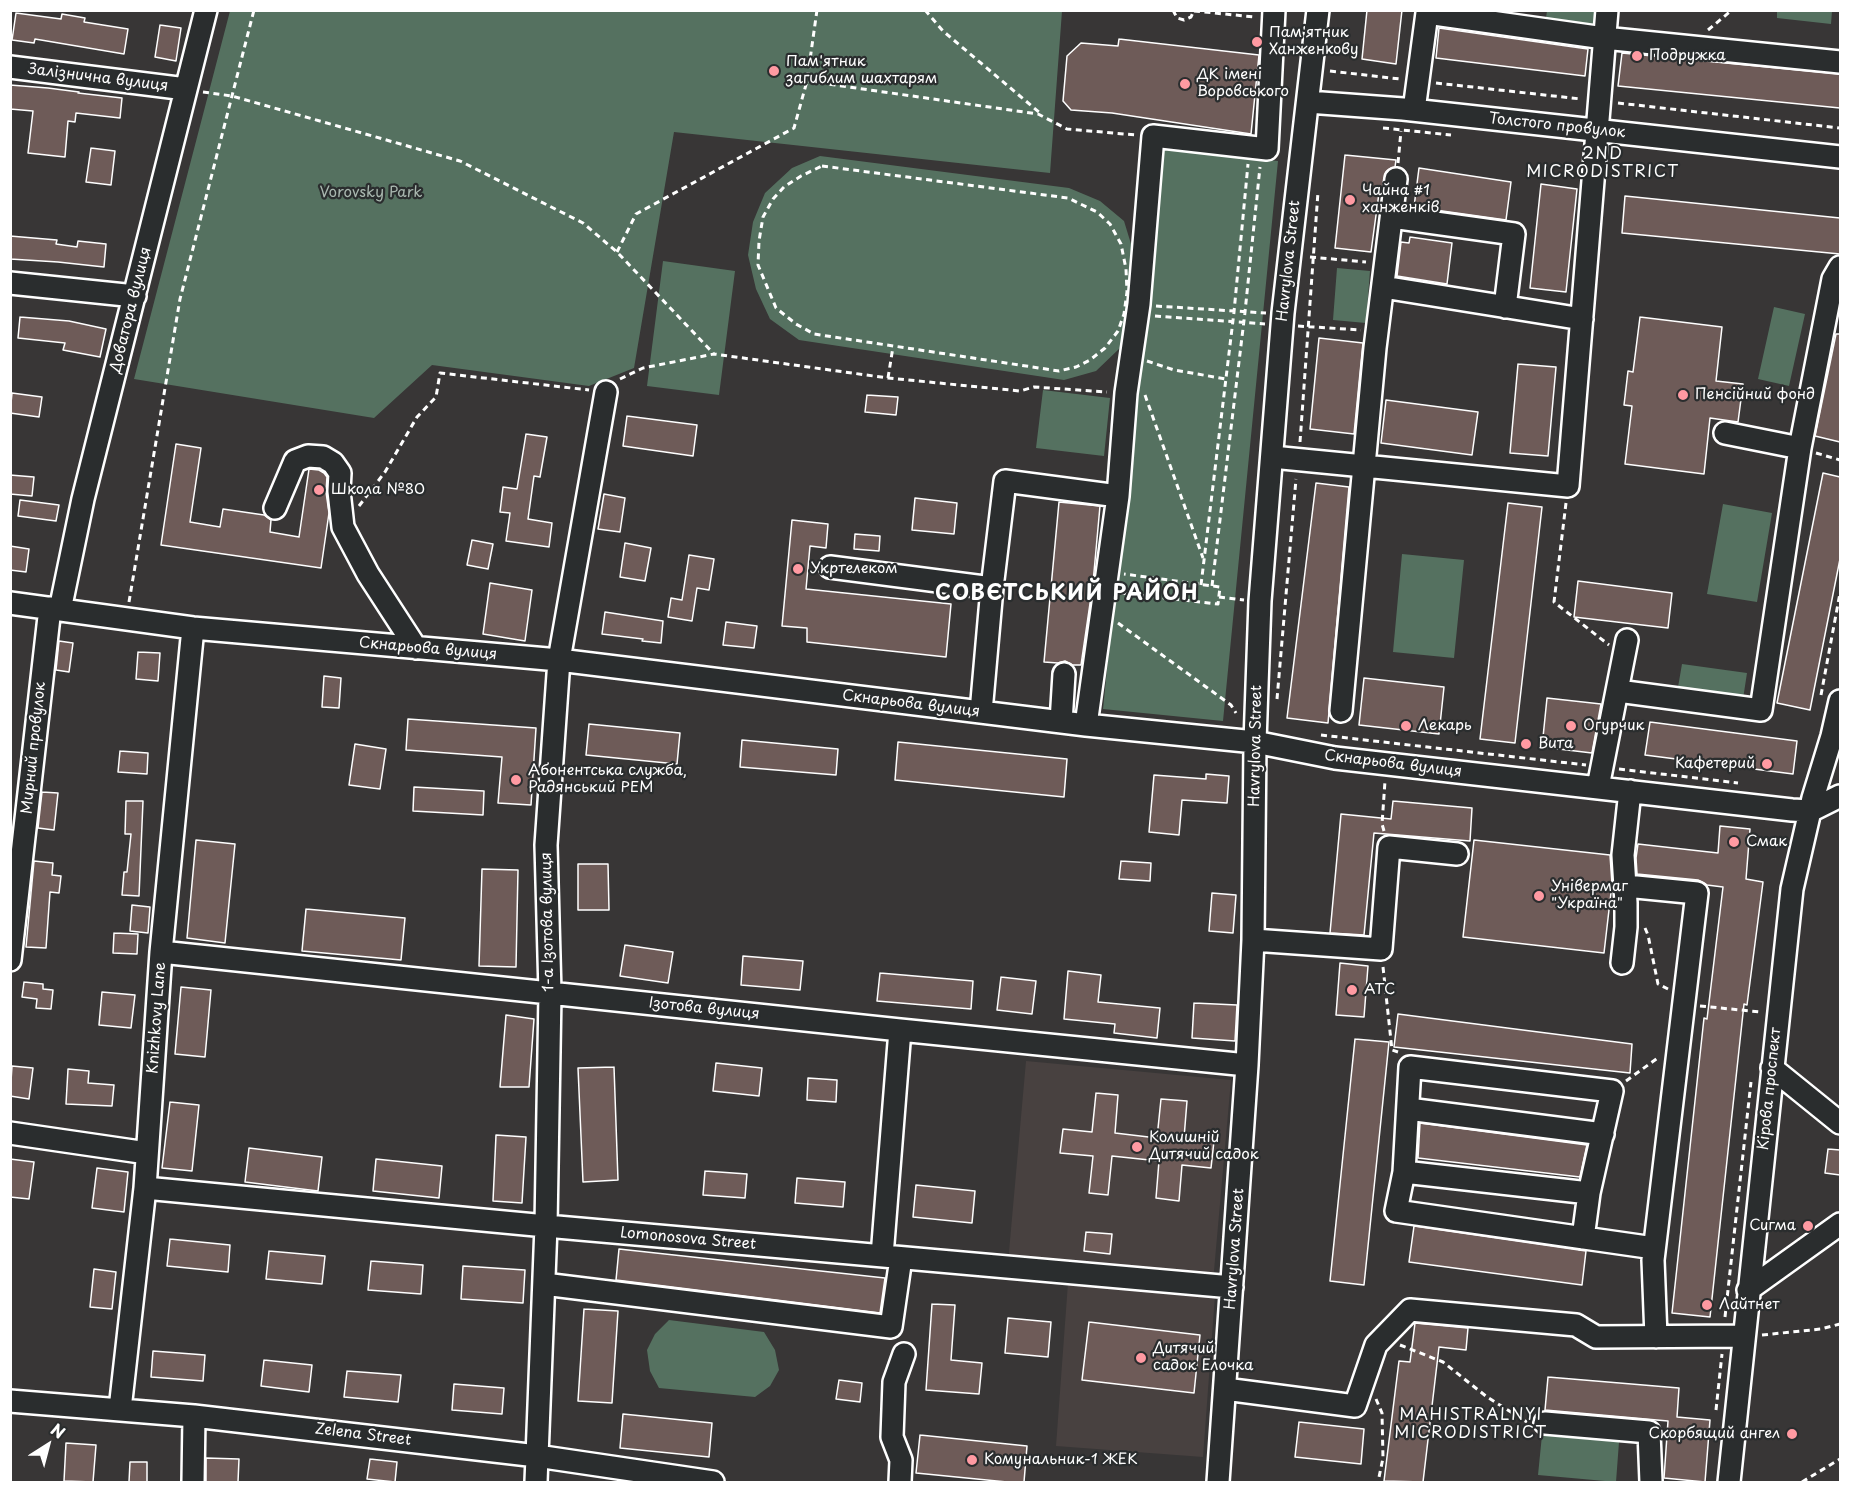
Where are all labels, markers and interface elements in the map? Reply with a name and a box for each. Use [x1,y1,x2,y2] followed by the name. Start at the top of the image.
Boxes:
[1269,24,1358,59] place label: Пам'ятник Ханженкову
[1250,35,1264,49] marker: Пам'ятник Ханженкову
[1649,47,1726,65] place label: Подружка
[1630,49,1644,63] marker: Подружка
[786,53,937,88] place label: Пам'ятник загиблим шахтарям
[27,60,169,96] street label: Залізнична вулиця
[767,64,781,78] marker: Пам'ятник загиблим шахтарям
[1197,66,1289,101] place label: ДК імені Воровського
[1178,77,1192,91] marker: ДК імені Воровського
[1488,110,1626,142] street label: Толстого провулок
[1528,145,1678,183] district label: 2ND MICRODISTRICT
[1362,182,1439,217] place label: Чайна #1 ханженків
[320,184,422,202] park label: Vorovsky Park
[1343,193,1357,207] marker: Чайна #1 ханженків
[1274,200,1304,322] street label: Havrylova Street
[107,245,155,375] street label: Доватора вулиця
[1695,386,1815,404] place label: Пенсійний фонд
[1676,388,1690,402] marker: Пенсійний фонд
[331,481,425,499] place label: Школа №80
[312,483,326,497] marker: Школа №80
[810,560,898,578] place label: Укртелеком
[791,562,805,576] marker: Укртелеком
[935,581,1199,607] district label: СОВЄТСЬКИЙ РАЙОН
[358,634,498,664] street label: Скнарьова вулиця
[18,681,50,815] street label: Мирний провулок
[1246,685,1266,807] street label: Havrylova Street
[841,687,981,721] street label: Скнарьова вулиця
[1418,717,1472,735] place label: Лекарь
[1583,717,1644,735] place label: Огурчик
[1399,719,1413,733] marker: Лекарь
[1564,719,1578,733] marker: Огурчик
[1538,735,1573,753] place label: Вита
[1519,737,1533,751] marker: Вита
[1323,747,1463,781] street label: Скнарьова вулиця
[1675,755,1755,773] place label: Кафетерий
[1760,757,1774,771] marker: Кафетерий
[528,762,687,797] place label: Абонентська служба, Радянський РЕМ
[509,773,523,787] marker: Абонентська служба, Радянський РЕМ
[1746,833,1787,851] place label: Смак
[1727,835,1741,849] marker: Смак
[538,852,558,992] street label: 1-а Ізотова вулиця
[1551,878,1628,913] place label: Універмаг "Україна"
[1532,889,1546,903] marker: Універмаг "Україна"
[144,962,170,1074] street label: Knizhkovy Lane
[1364,981,1395,999] place label: АТС
[1345,983,1359,997] marker: АТС
[648,994,760,1024] street label: Ізотова вулиця
[1755,1027,1785,1151] street label: Кірова проспект
[1149,1129,1259,1164] place label: Колишній Дитячий садок
[1130,1140,1144,1154] marker: Колишній Дитячий садок
[1222,1188,1248,1310] street label: Havrylova Street
[1749,1217,1796,1235] place label: Сигма
[1801,1219,1815,1233] marker: Сигма
[619,1224,757,1254] street label: Lomonosova Street
[1719,1296,1780,1314] place label: Лайтнет
[1700,1298,1714,1312] marker: Лайтнет
[1153,1340,1254,1375] place label: Дитячий садок Елочка
[1134,1351,1148,1365] marker: Дитячий садок Елочка
[1396,1406,1546,1444] district label: MAHISTRALNYI MICRODISTRICT
[18,1415,78,1475] north arrow
[46,1417,71,1444] text: N
[314,1420,412,1450] street label: Zelena Street
[1649,1425,1780,1443] place label: Скорбящий ангел
[1785,1427,1799,1441] marker: Скорбящий ангел
[984,1451,1138,1469] place label: Комунальник-1 ЖЕК
[965,1453,979,1467] marker: Комунальник-1 ЖЕК

